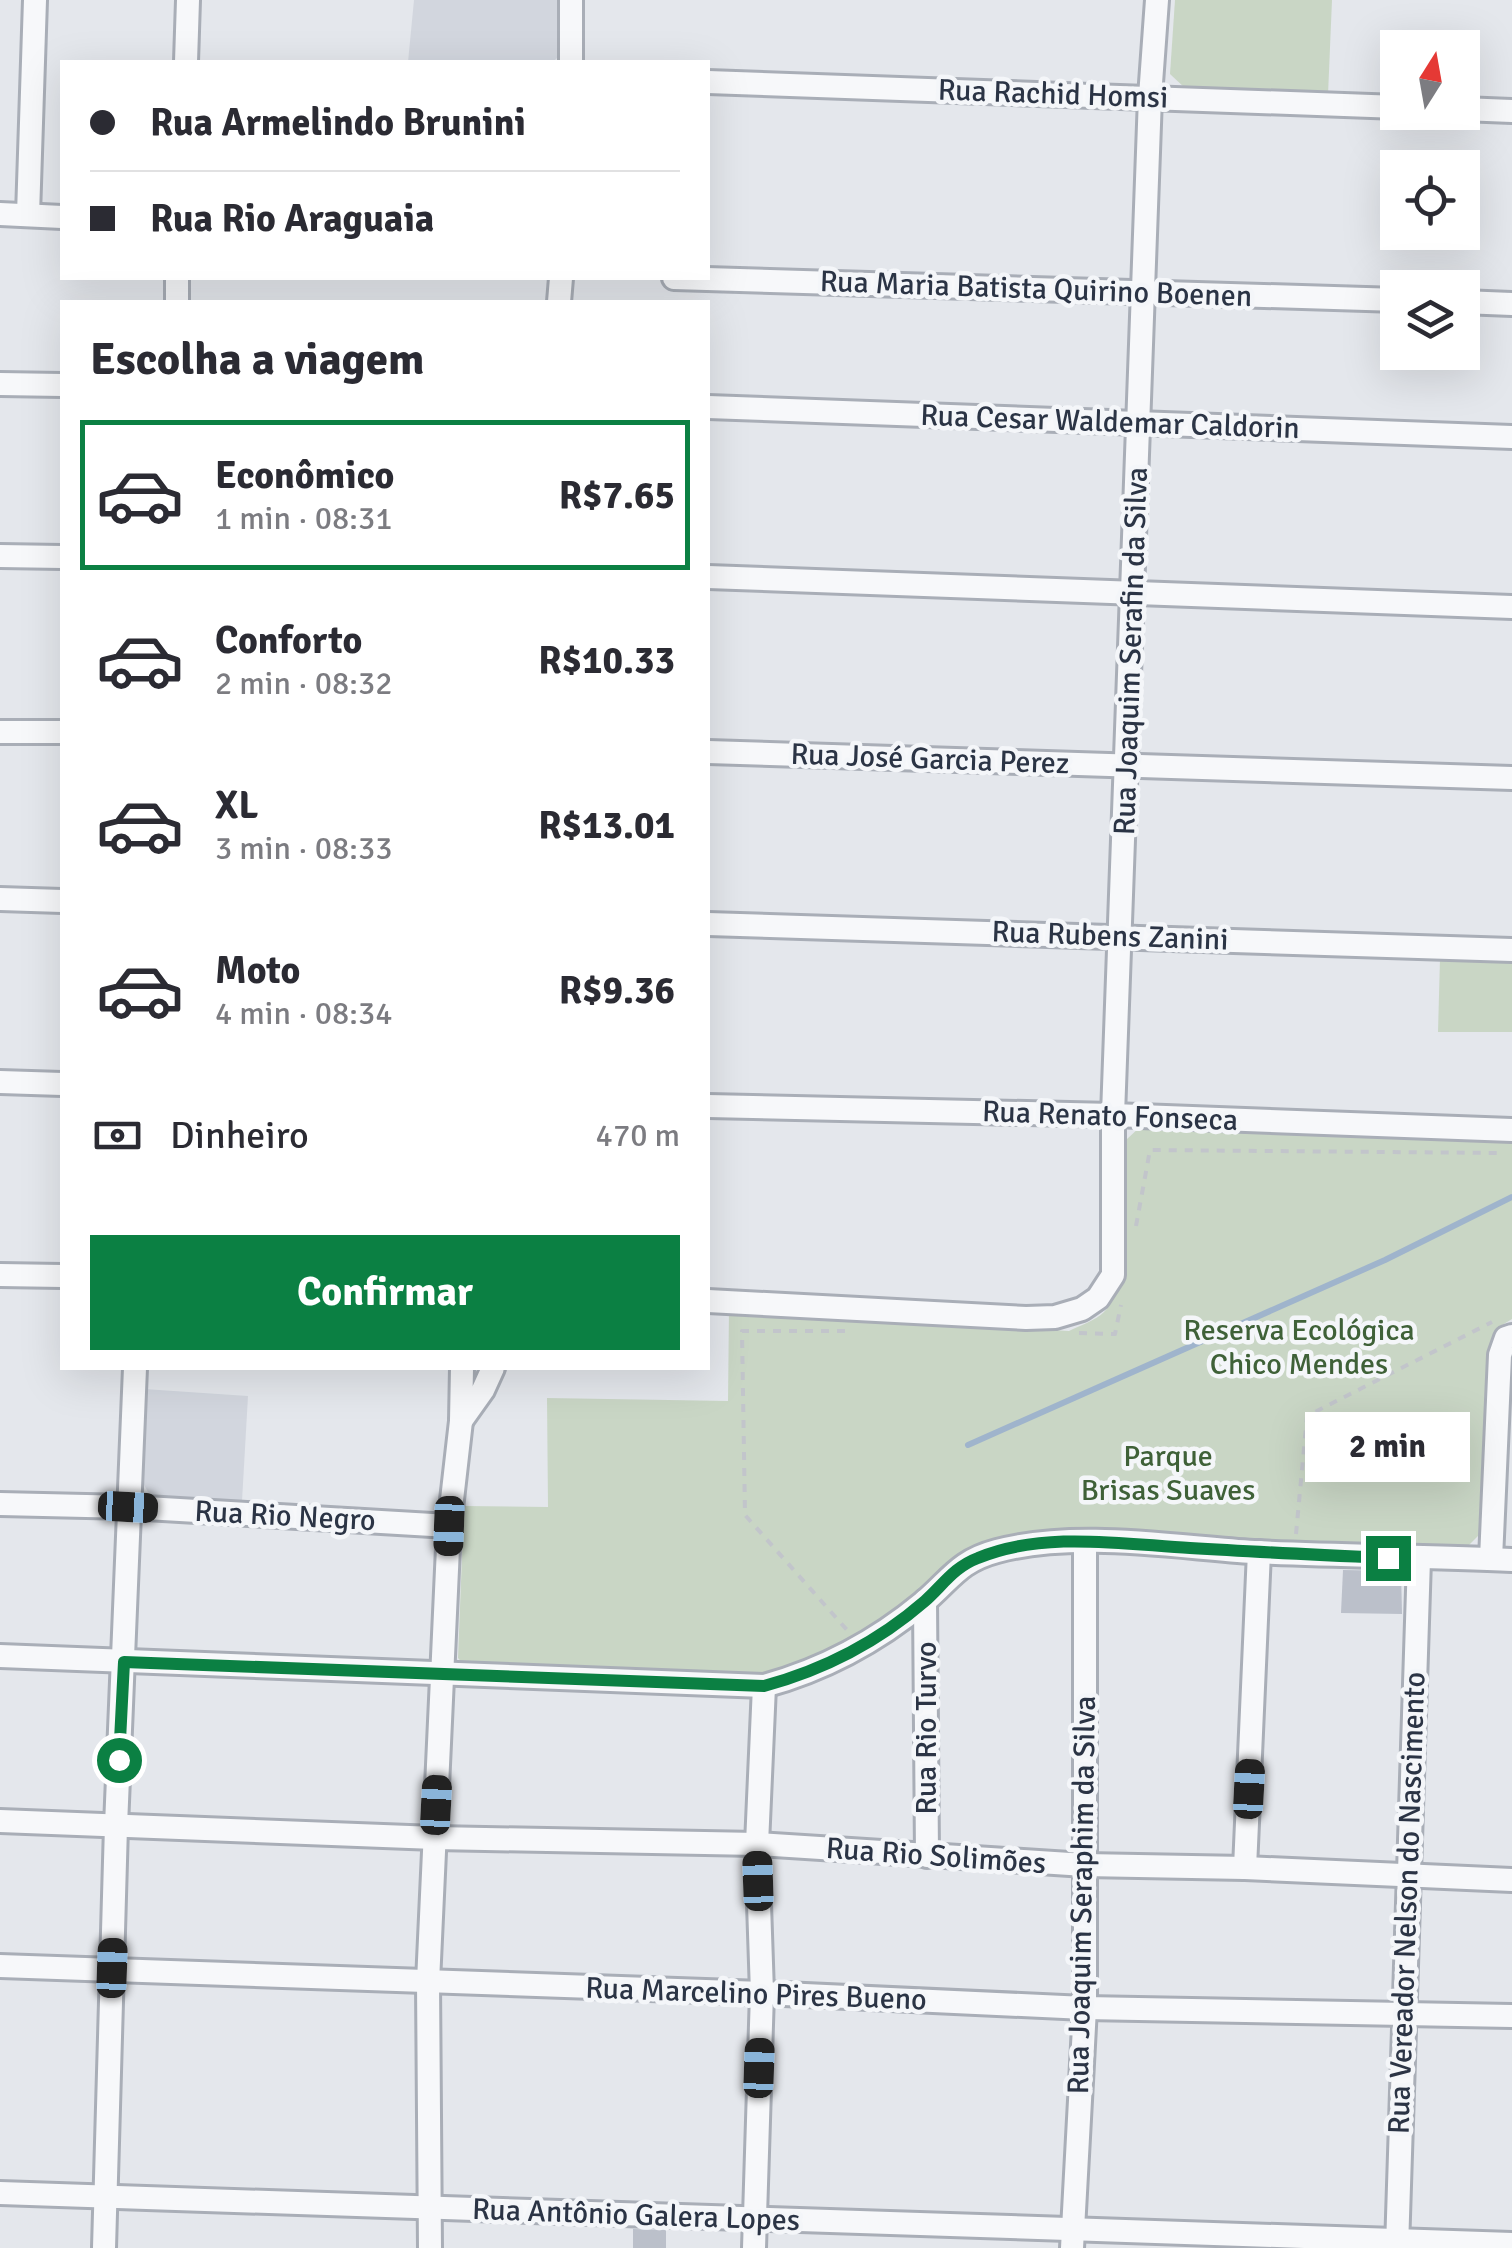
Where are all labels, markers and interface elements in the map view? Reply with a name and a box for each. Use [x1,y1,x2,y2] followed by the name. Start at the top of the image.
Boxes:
[1380,30,1480,130] north arrow
[1380,30,1480,370] map controls
[937,71,1169,117] street label: Rua Rachid Homsi
[150,99,526,146] text: Rua Armelindo Brunini
[1380,150,1480,250] button: locate
[150,195,434,242] text: Rua Rio Araguaia
[819,263,1253,315] street label: Rua Maria Batista Quirino Boenen
[1380,270,1480,370] button: layers
[90,332,424,387] text: Escolha a viagem
[920,397,1300,447] street label: Rua Cesar Waldemar Caldorin
[95,450,185,540] icon: car
[215,452,394,499] text: Econômico
[1106,466,1156,836] street label: Rua Joaquim Serafin da Silva
[559,472,675,519] text: R$7.65
[215,499,393,538] text: 1 min · 08:31
[95,615,185,705] icon: car
[215,617,362,664] text: Conforto
[538,637,675,684] text: R$10.33
[215,664,393,703] text: 2 min · 08:32
[790,736,1070,782] street label: Rua José Garcia Perez
[95,780,185,870] icon: car
[215,782,258,829] text: XL
[538,802,675,849] text: R$13.01
[215,829,393,868] text: 3 min · 08:33
[991,913,1229,959] street label: Rua Rubens Zanini
[95,945,185,1035] icon: car
[215,947,300,994] text: Moto
[559,967,675,1014] text: R$9.36
[215,994,393,1033] text: 4 min · 08:34
[981,1093,1239,1139] street label: Rua Renato Fonseca
[90,1108,145,1163] icon: cash
[170,1112,309,1159] text: Dinheiro
[596,1116,680,1155] text: 470 m
[90,1235,680,1350] button: Confirmar
[1183,1312,1415,1383] park label: Reserva Ecológica Chico Mendes
[1306,1413,1470,1483] callout: 2 min
[1349,1427,1426,1466] text: 2 min
[1081,1438,1255,1509] park label: Parque Brisas Suaves
[97,1490,159,1524] car
[194,1493,376,1539] street label: Rua Rio Negro
[433,1495,465,1557] car
[1366,1536,1411,1581] route end
[908,1641,945,1815] street label: Rua Rio Turvo
[1380,1671,1434,2135] street label: Rua Vereador Nelson do Nascimento
[1060,1695,1104,2095] street label: Rua Joaquim Seraphim da Silva
[97,1738,142,1783] route start
[1232,1758,1266,1820] car
[419,1774,453,1836] car
[825,1830,1047,1882] street label: Rua Rio Solimões
[742,1850,774,1912] car
[96,1937,128,1999] car
[585,1970,927,2018] street label: Rua Marcelino Pires Bueno
[743,2037,775,2099] car
[471,2191,801,2239] street label: Rua Antônio Galera Lopes

